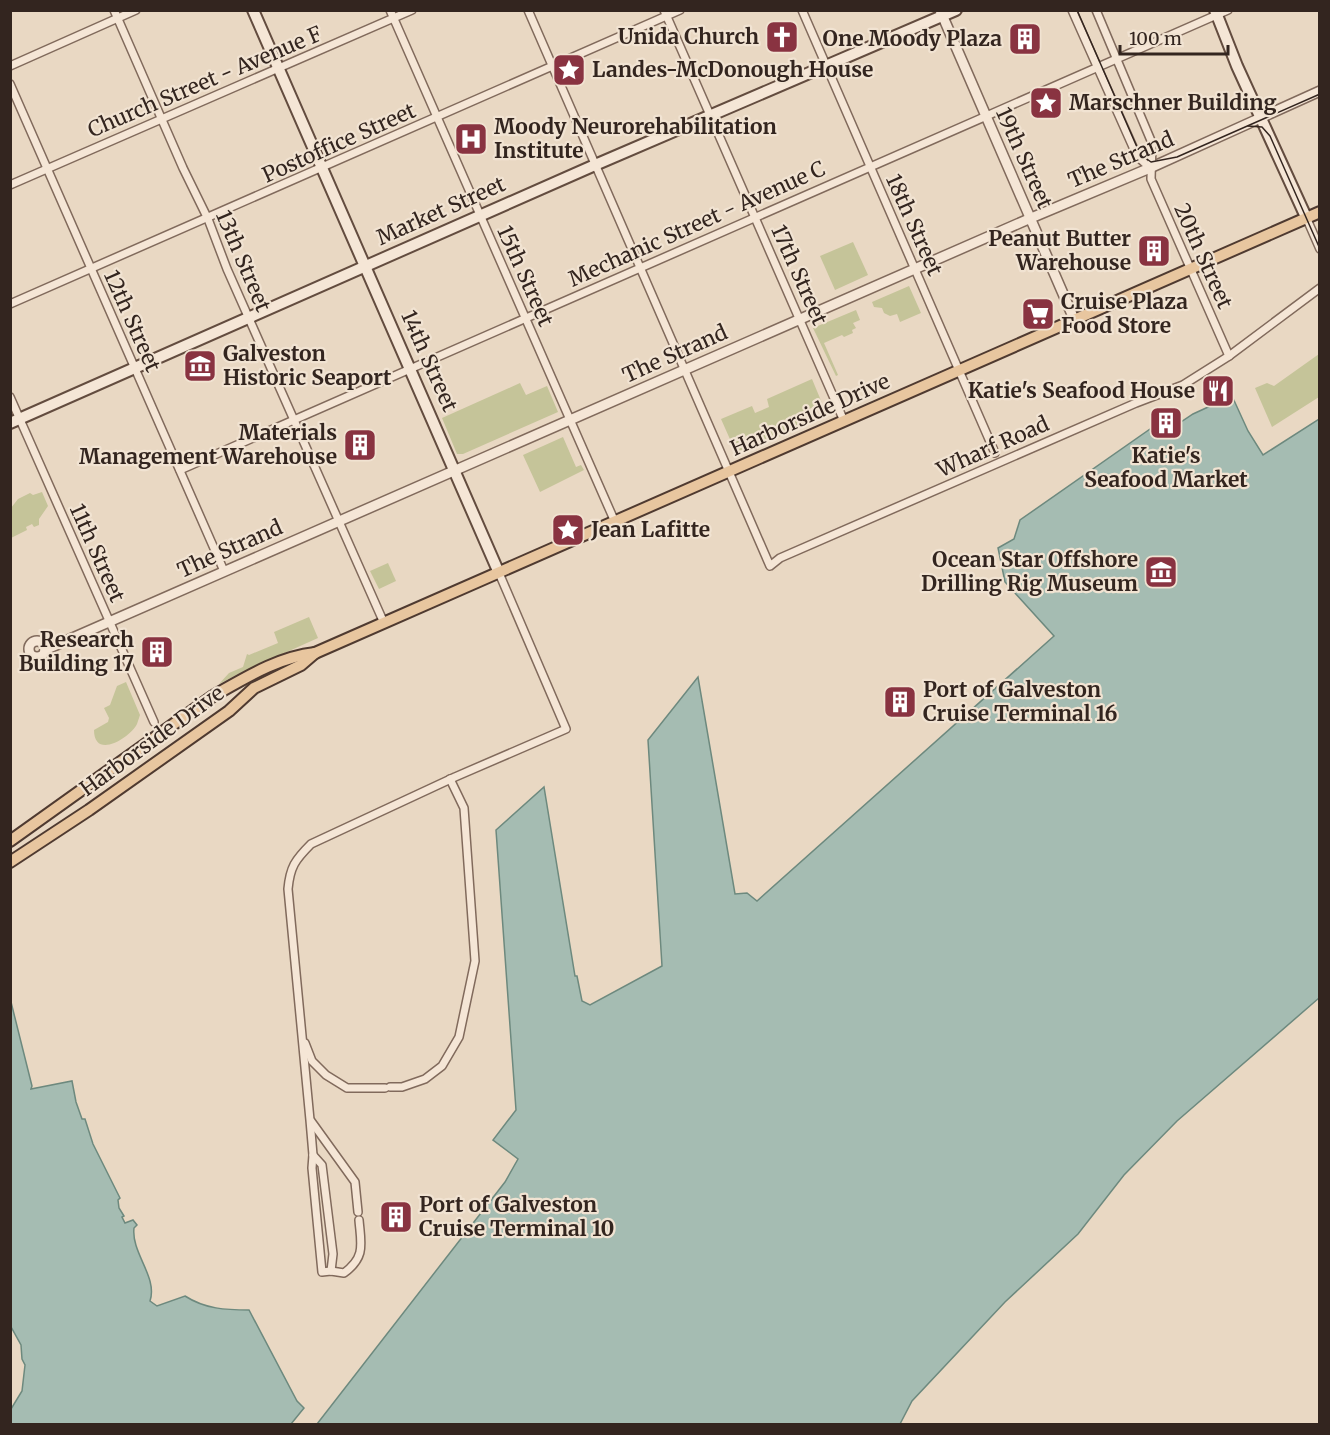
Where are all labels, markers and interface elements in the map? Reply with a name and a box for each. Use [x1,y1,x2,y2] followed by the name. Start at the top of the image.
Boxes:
[1120,18,1228,56] scale bar
[764,19,800,55] church icon: Unida Church
[84,20,326,143] street label: Church Street - Avenue F
[1007,21,1043,57] building icon: One Moody Plaza
[618,23,759,50] place label: Unida Church
[823,25,1002,52] place label: One Moody Plaza
[1129,27,1182,50] text: 100 m
[551,52,587,88] place icon: Landes-McDonough House
[592,56,873,83] place label: Landes-McDonough House
[1028,85,1064,121] place icon: Marschner Building
[1069,89,1277,116] place label: Marschner Building
[258,97,420,188] street label: Postoffice Street
[990,103,1059,213] street label: 19th Street
[494,113,777,164] place label: Moody Neurorehabilitation Institute
[453,121,489,157] hospital icon: Moody Neurorehabilitation Institute
[1064,125,1178,194] street label: The Strand
[564,155,829,292] street label: Mechanic Street - Avenue C
[372,170,509,251] street label: Market Street
[880,170,949,280] street label: 18th Street
[1168,199,1239,313] street label: 20th Street
[210,206,277,316] street label: 13th Street
[765,220,834,329] street label: 17th Street
[491,221,560,330] street label: 15th Street
[988,225,1131,276] place label: Peanut Butter Warehouse
[1136,233,1172,269] building icon: Peanut Butter Warehouse
[98,266,167,376] street label: 12th Street
[1061,288,1188,339] place label: Cruise Plaza Food Store
[1020,296,1056,332] supermarket icon: Cruise Plaza Food Store
[395,306,464,416] street label: 14th Street
[618,318,732,389] street label: The Strand
[223,340,392,391] place label: Galveston Historic Seaport
[182,348,218,384] museum icon: Galveston Historic Seaport
[726,367,894,462] street label: Harborside Drive
[1200,373,1236,409] restaurant icon: Katie's Seafood House
[968,377,1195,404] place label: Katie's Seafood House
[1148,405,1184,441] building icon: Katie's Seafood Market
[932,410,1053,484] street label: Wharf Road
[79,419,337,470] place label: Materials Management Warehouse
[342,427,378,463] building icon: Materials Management Warehouse
[1084,442,1248,493] place label: Katie's Seafood Market
[64,499,131,606] street label: 11th Street
[550,512,586,548] place icon: Jean Lafitte
[173,513,287,584] street label: The Strand
[590,516,710,543] place label: Jean Lafitte
[921,546,1138,597] place label: Ocean Star Offshore Drilling Rig Museum
[1143,554,1179,590] museum icon: Ocean Star Offshore Drilling Rig Museum
[19,626,134,677] place label: Research Building 17
[139,634,175,670] building icon: Research Building 17
[923,676,1118,727] place label: Port of Galveston Cruise Terminal 16
[74,679,229,802] street label: Harborside Drive
[882,684,918,720] building icon: Port of Galveston Cruise Terminal 16
[419,1191,614,1242] place label: Port of Galveston Cruise Terminal 10
[378,1199,414,1235] building icon: Port of Galveston Cruise Terminal 10

